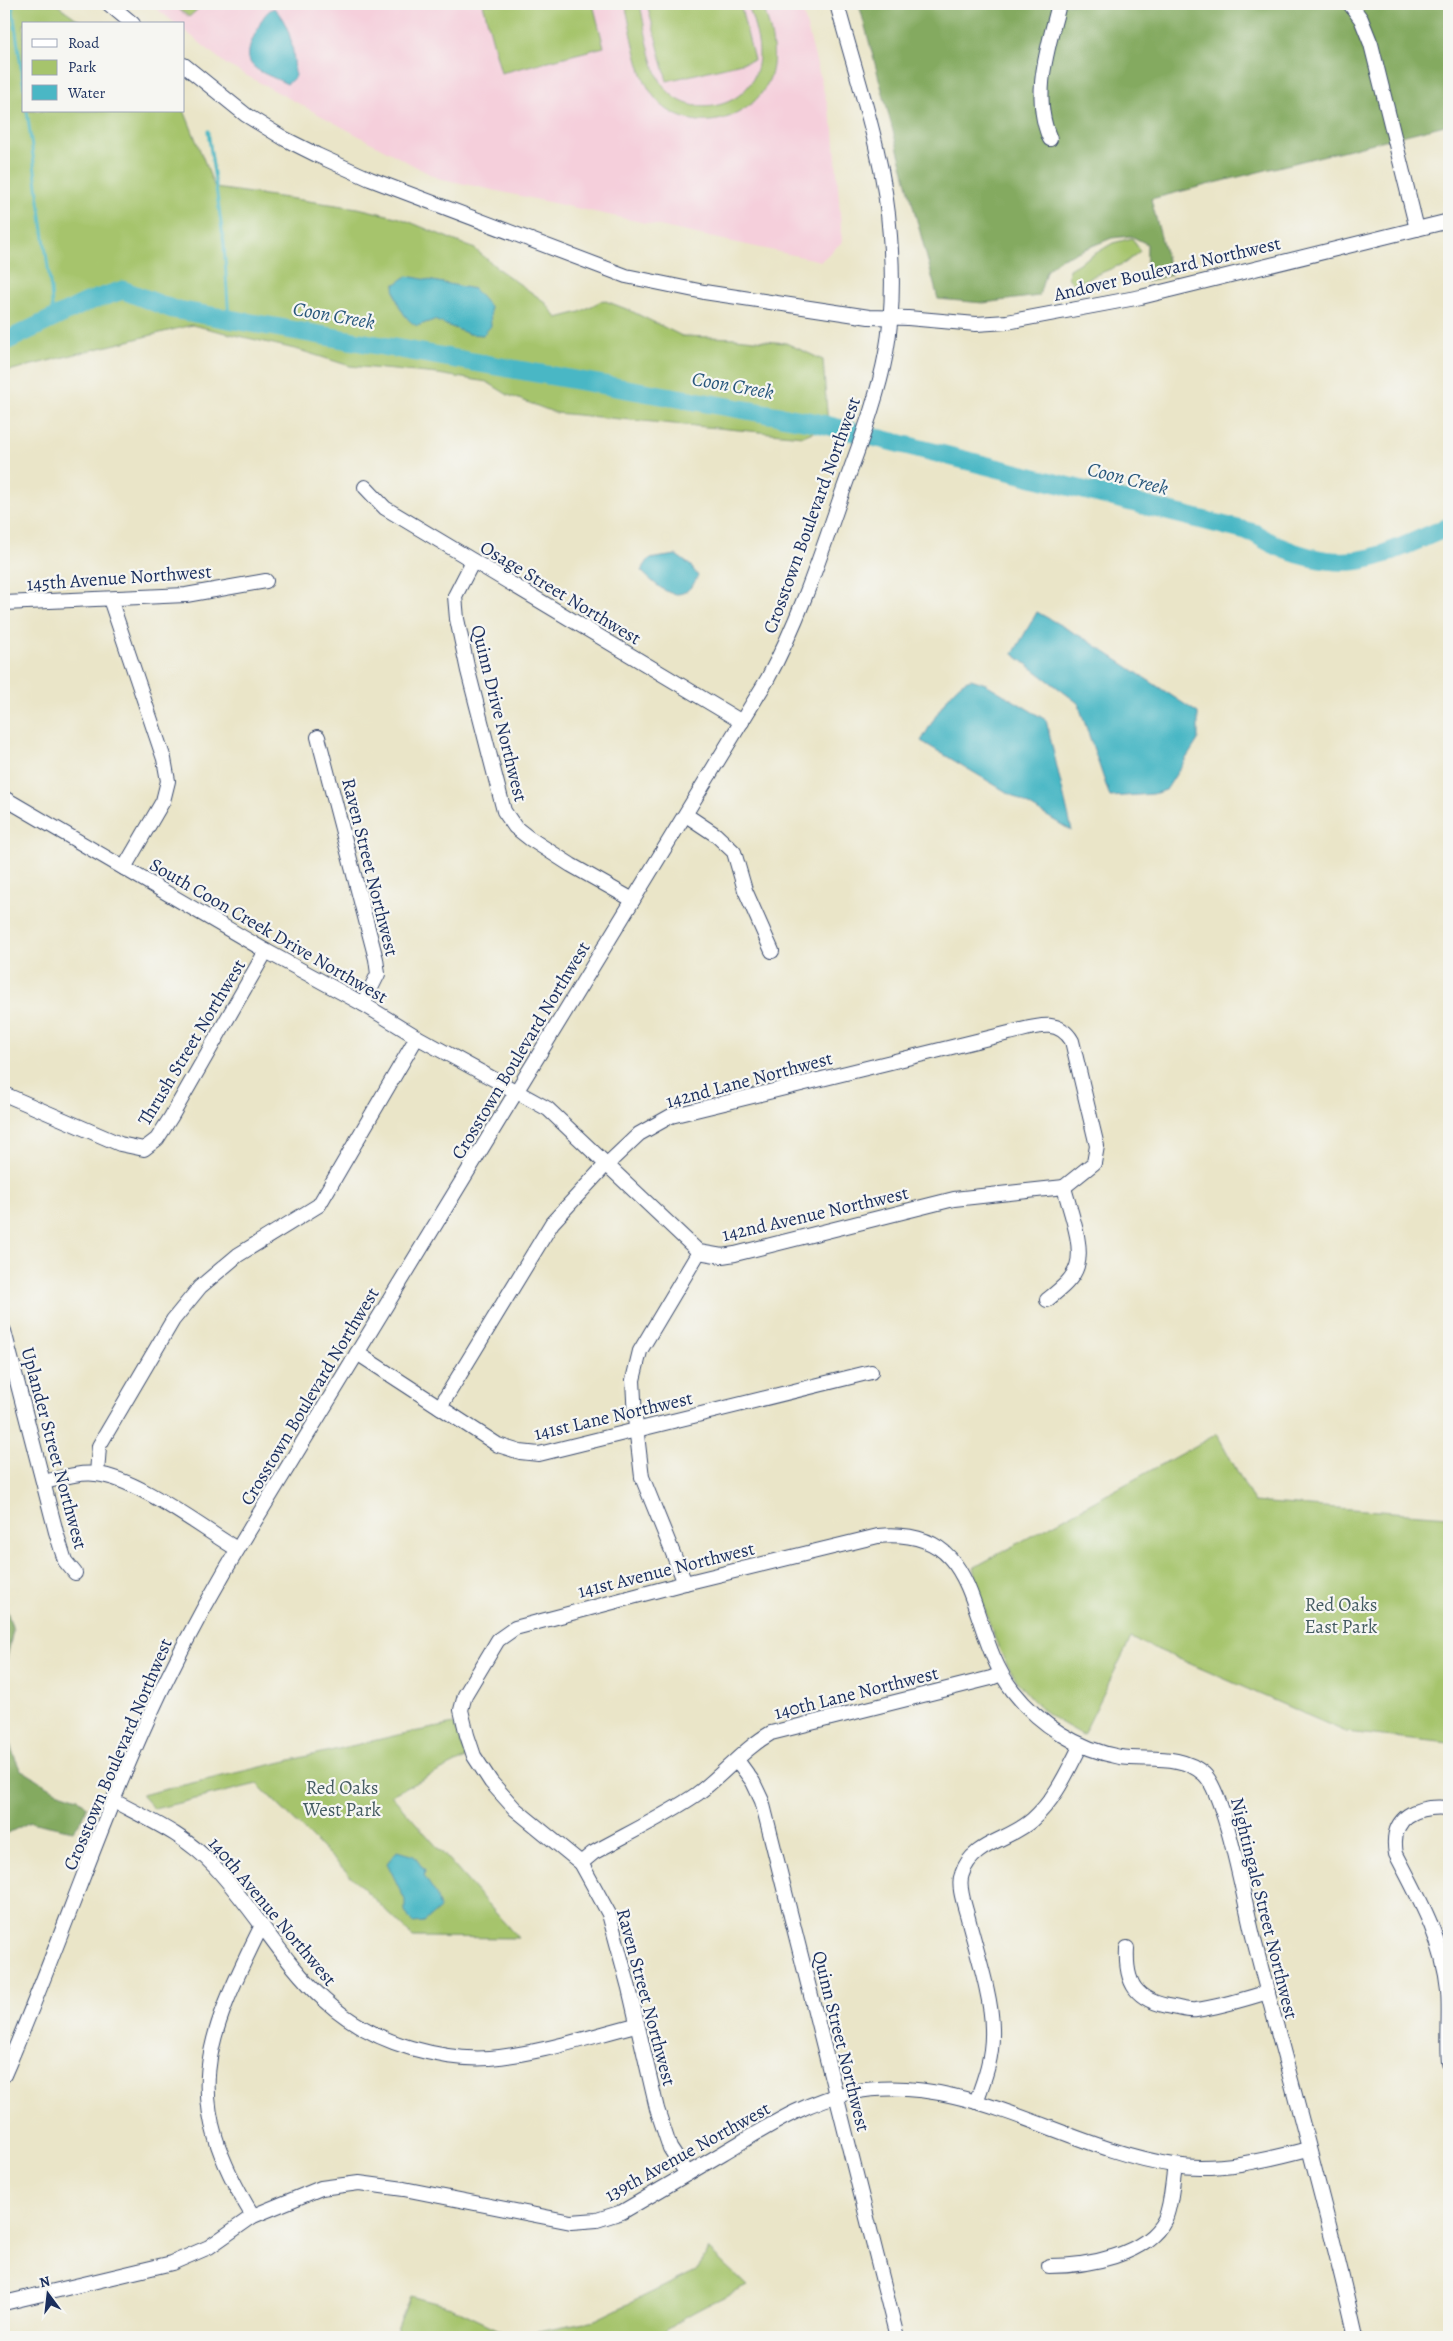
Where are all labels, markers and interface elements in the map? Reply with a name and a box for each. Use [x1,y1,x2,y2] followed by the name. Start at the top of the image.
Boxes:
[22,22,185,112] legend
[68,33,100,53] text: Road
[68,57,97,77] text: Park
[67,83,105,103] text: Water
[1050,230,1283,308] street label: Andover Boulevard Northwest
[291,295,377,336] water label: Coon Creek
[690,365,776,406] water label: Coon Creek
[757,393,867,637] street label: Crosstown Boulevard Northwest
[1084,455,1171,502] water label: Coon Creek
[475,534,646,651] street label: Osage Street Northwest
[26,559,212,597] street label: 145th Avenue Northwest
[464,622,534,804] street label: Quinn Drive Northwest
[335,775,405,959] street label: Raven Street Northwest
[145,852,392,1010] street label: South Coon Creek Drive Northwest
[445,937,596,1164] street label: Crosstown Boulevard Northwest
[132,954,252,1131] street label: Thrush Street Northwest
[663,1045,835,1115] street label: 142nd Lane Northwest
[720,1180,911,1248] street label: 142nd Avenue Northwest
[234,1283,385,1510] street label: Crosstown Boulevard Northwest
[15,1344,94,1552] street label: Uplander Street Northwest
[531,1385,695,1447] street label: 141st Lane Northwest
[575,1535,757,1605] street label: 141st Avenue Northwest
[1304,1592,1378,1640] park label: Red Oaks East Park
[57,1634,179,1875] street label: Crosstown Boulevard Northwest
[772,1660,941,1726] street label: 140th Lane Northwest
[302,1775,382,1823] park label: Red Oaks West Park
[1224,1795,1304,2022] street label: Nightingale Street Northwest
[202,1832,342,1992] street label: 140th Avenue Northwest
[610,1906,682,2089] street label: Raven Street Northwest
[806,1948,876,2134] street label: Quinn Street Northwest
[600,2096,775,2208] street label: 139th Avenue Northwest
[22,2268,72,2318] north arrow
[37,2271,52,2292] text: N

